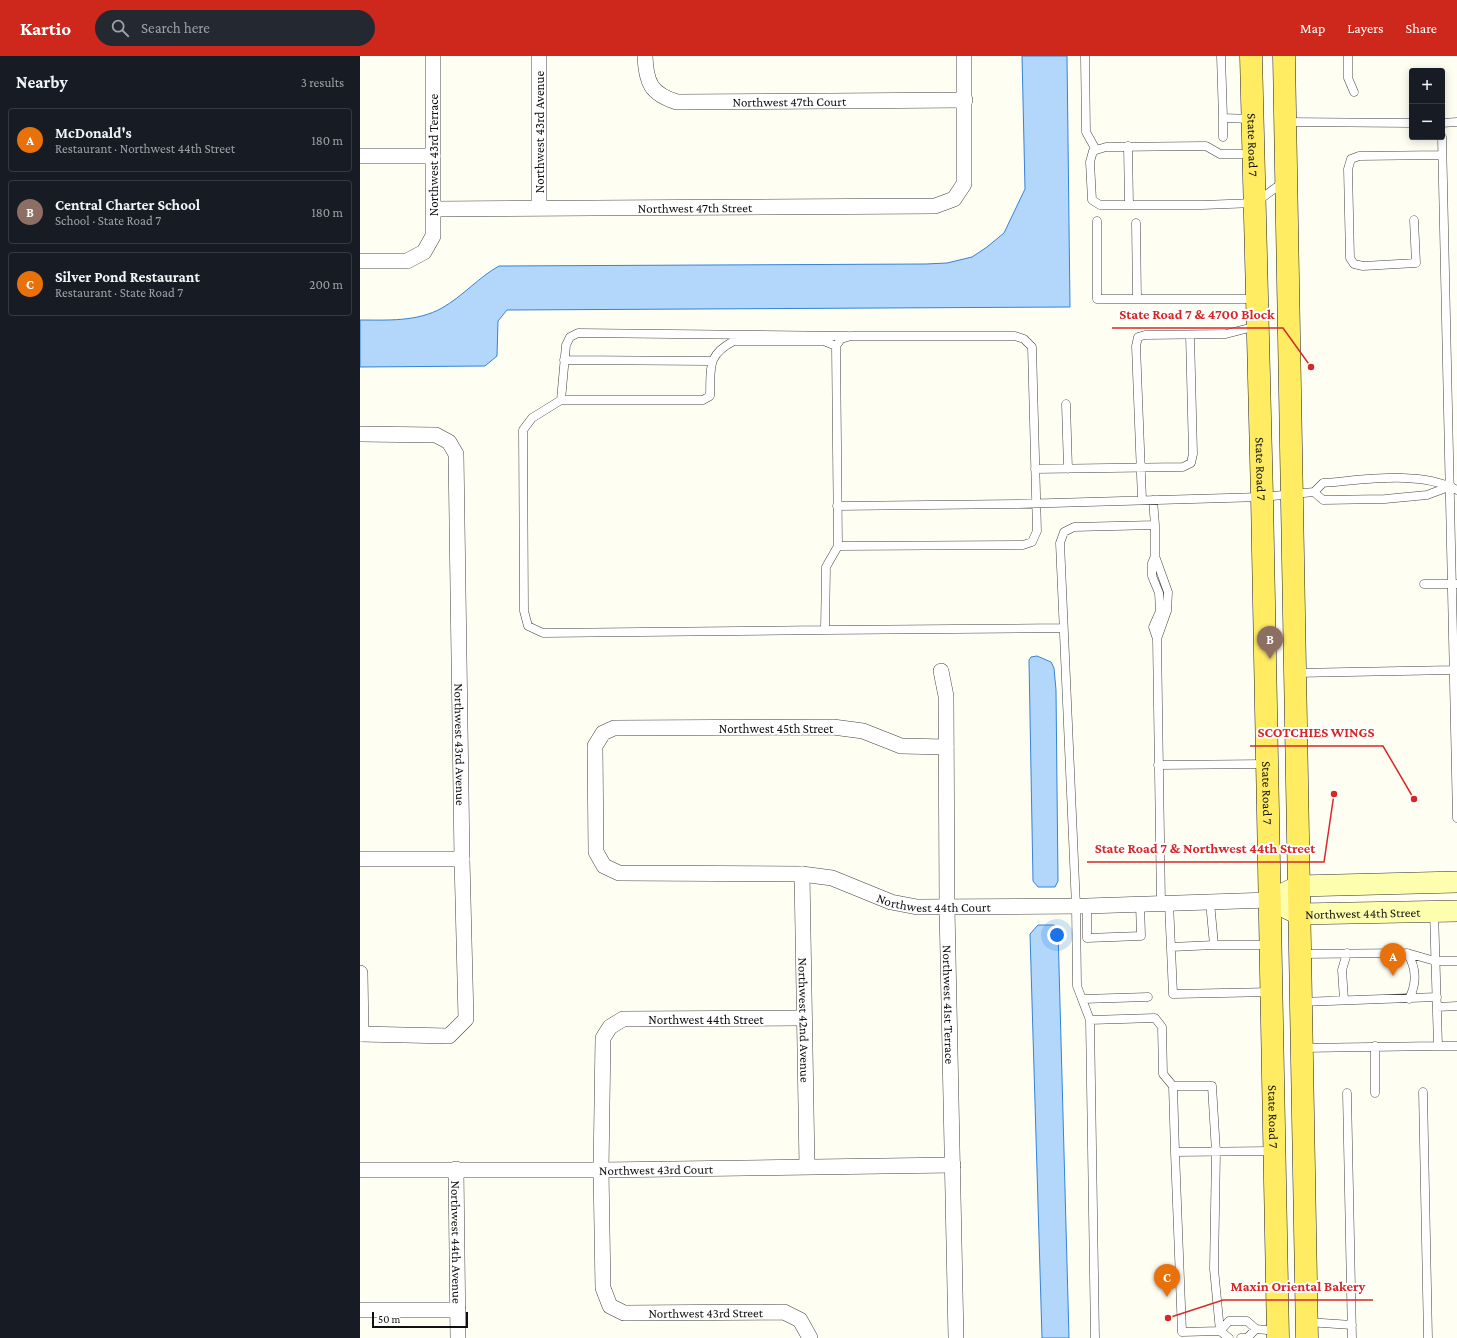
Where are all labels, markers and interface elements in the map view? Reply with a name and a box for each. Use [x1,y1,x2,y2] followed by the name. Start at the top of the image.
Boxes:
[95,10,375,46] search box
[109,17,131,39] icon: search
[20,18,71,39] text: Kartio
[141,20,210,36] text: Search here
[1300,20,1325,36] text: Map
[1347,20,1384,36] text: Layers
[1406,20,1437,36] text: Share
[1409,68,1445,140] map controls
[1409,68,1445,104] button: +
[532,71,547,193] street label: Northwest 43rd Avenue
[16,73,68,92] text: Nearby
[301,75,344,90] text: 3 results
[426,93,441,216] street label: Northwest 43rd Terrace
[732,93,847,109] street label: Northwest 47th Court
[1409,104,1445,140] button: −
[1245,113,1262,177] street label: State Road 7
[55,125,132,141] text: McDonald's
[26,133,34,148] text: A
[311,133,343,148] text: 180 m
[55,141,235,156] text: Restaurant · Northwest 44th Street
[55,197,200,213] text: Central Charter School
[638,200,753,215] street label: Northwest 47th Street
[26,205,34,220] text: B
[311,205,343,220] text: 180 m
[55,213,161,228] text: School · State Road 7
[55,269,200,285] text: Silver Pond Restaurant
[26,277,34,292] text: C
[309,277,343,292] text: 200 m
[55,285,183,300] text: Restaurant · State Road 7
[1112,302,1283,328] callout: State Road 7 & 4700 Block
[1119,306,1275,322] text: State Road 7 & 4700 Block
[1253,437,1270,501] street label: State Road 7
[1257,626,1283,659] pin: B
[452,683,469,806] street label: Northwest 43rd Avenue
[1250,720,1383,746] callout: SCOTCHIES WINGS
[719,721,834,736] street label: Northwest 45th Street
[1258,724,1374,740] text: SCOTCHIES WINGS
[1260,761,1276,825] street label: State Road 7
[1087,836,1324,862] callout: State Road 7 & Northwest 44th Street
[1095,840,1316,856] text: State Road 7 & Northwest 44th Street
[875,890,992,915] street label: Northwest 44th Court
[1305,904,1421,921] street label: Northwest 44th Street
[1047,925,1067,945] your location
[1380,943,1406,976] pin: A
[940,945,958,1064] street label: Northwest 41st Terrace
[796,957,813,1083] street label: Northwest 42nd Avenue
[648,1012,764,1027] street label: Northwest 44th Street
[1266,1085,1282,1149] street label: State Road 7
[599,1161,714,1178] street label: Northwest 43rd Court
[449,1180,465,1304] street label: Northwest 44th Avenue
[1154,1264,1180,1297] pin: C
[1223,1274,1373,1300] callout: Maxin Oriental Bakery
[1231,1278,1366,1294] text: Maxin Oriental Bakery
[648,1305,764,1320] street label: Northwest 43rd Street
[372,1310,468,1329] scale bar
[378,1313,400,1325] text: 50 m

